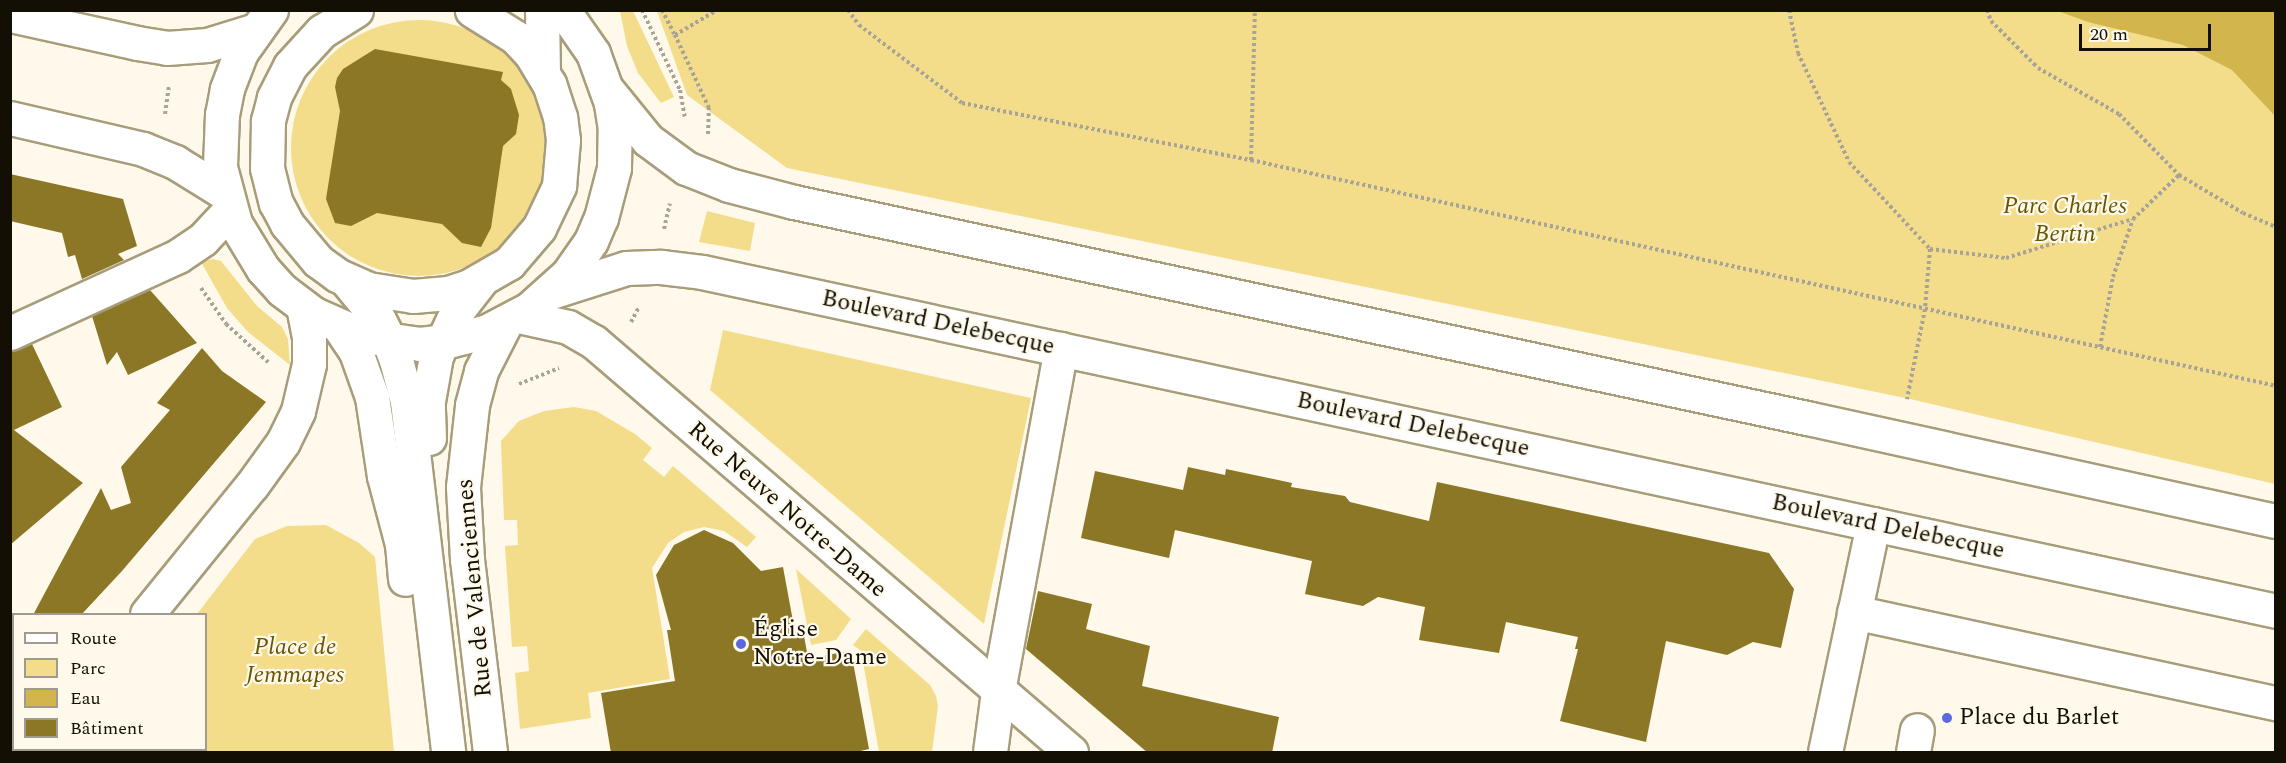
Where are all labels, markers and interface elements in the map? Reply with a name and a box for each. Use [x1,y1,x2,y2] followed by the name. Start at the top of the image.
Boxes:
[2082,12,2214,50] scale bar
[2090,21,2128,48] text: 20 m
[2003,193,2127,249] park label: Parc Charles Bertin
[819,284,1057,362] street label: Boulevard Delebecque
[1294,386,1532,464] street label: Boulevard Delebecque
[682,416,892,604] street label: Rue Neuve Notre-Dame
[451,477,499,699] street label: Rue de Valenciennes
[1769,488,2007,566] street label: Boulevard Delebecque
[12,613,207,751] legend
[753,616,887,672] place label: Église Notre-Dame
[70,625,117,652] text: Route
[246,634,344,690] park label: Place de Jemmapes
[734,637,748,651] marker: Église Notre-Dame
[70,655,106,682] text: Parc
[70,685,101,712] text: Eau
[1959,704,2119,732] place label: Place du Barlet
[1940,711,1954,725] marker: Place du Barlet
[70,715,144,742] text: Bâtiment

